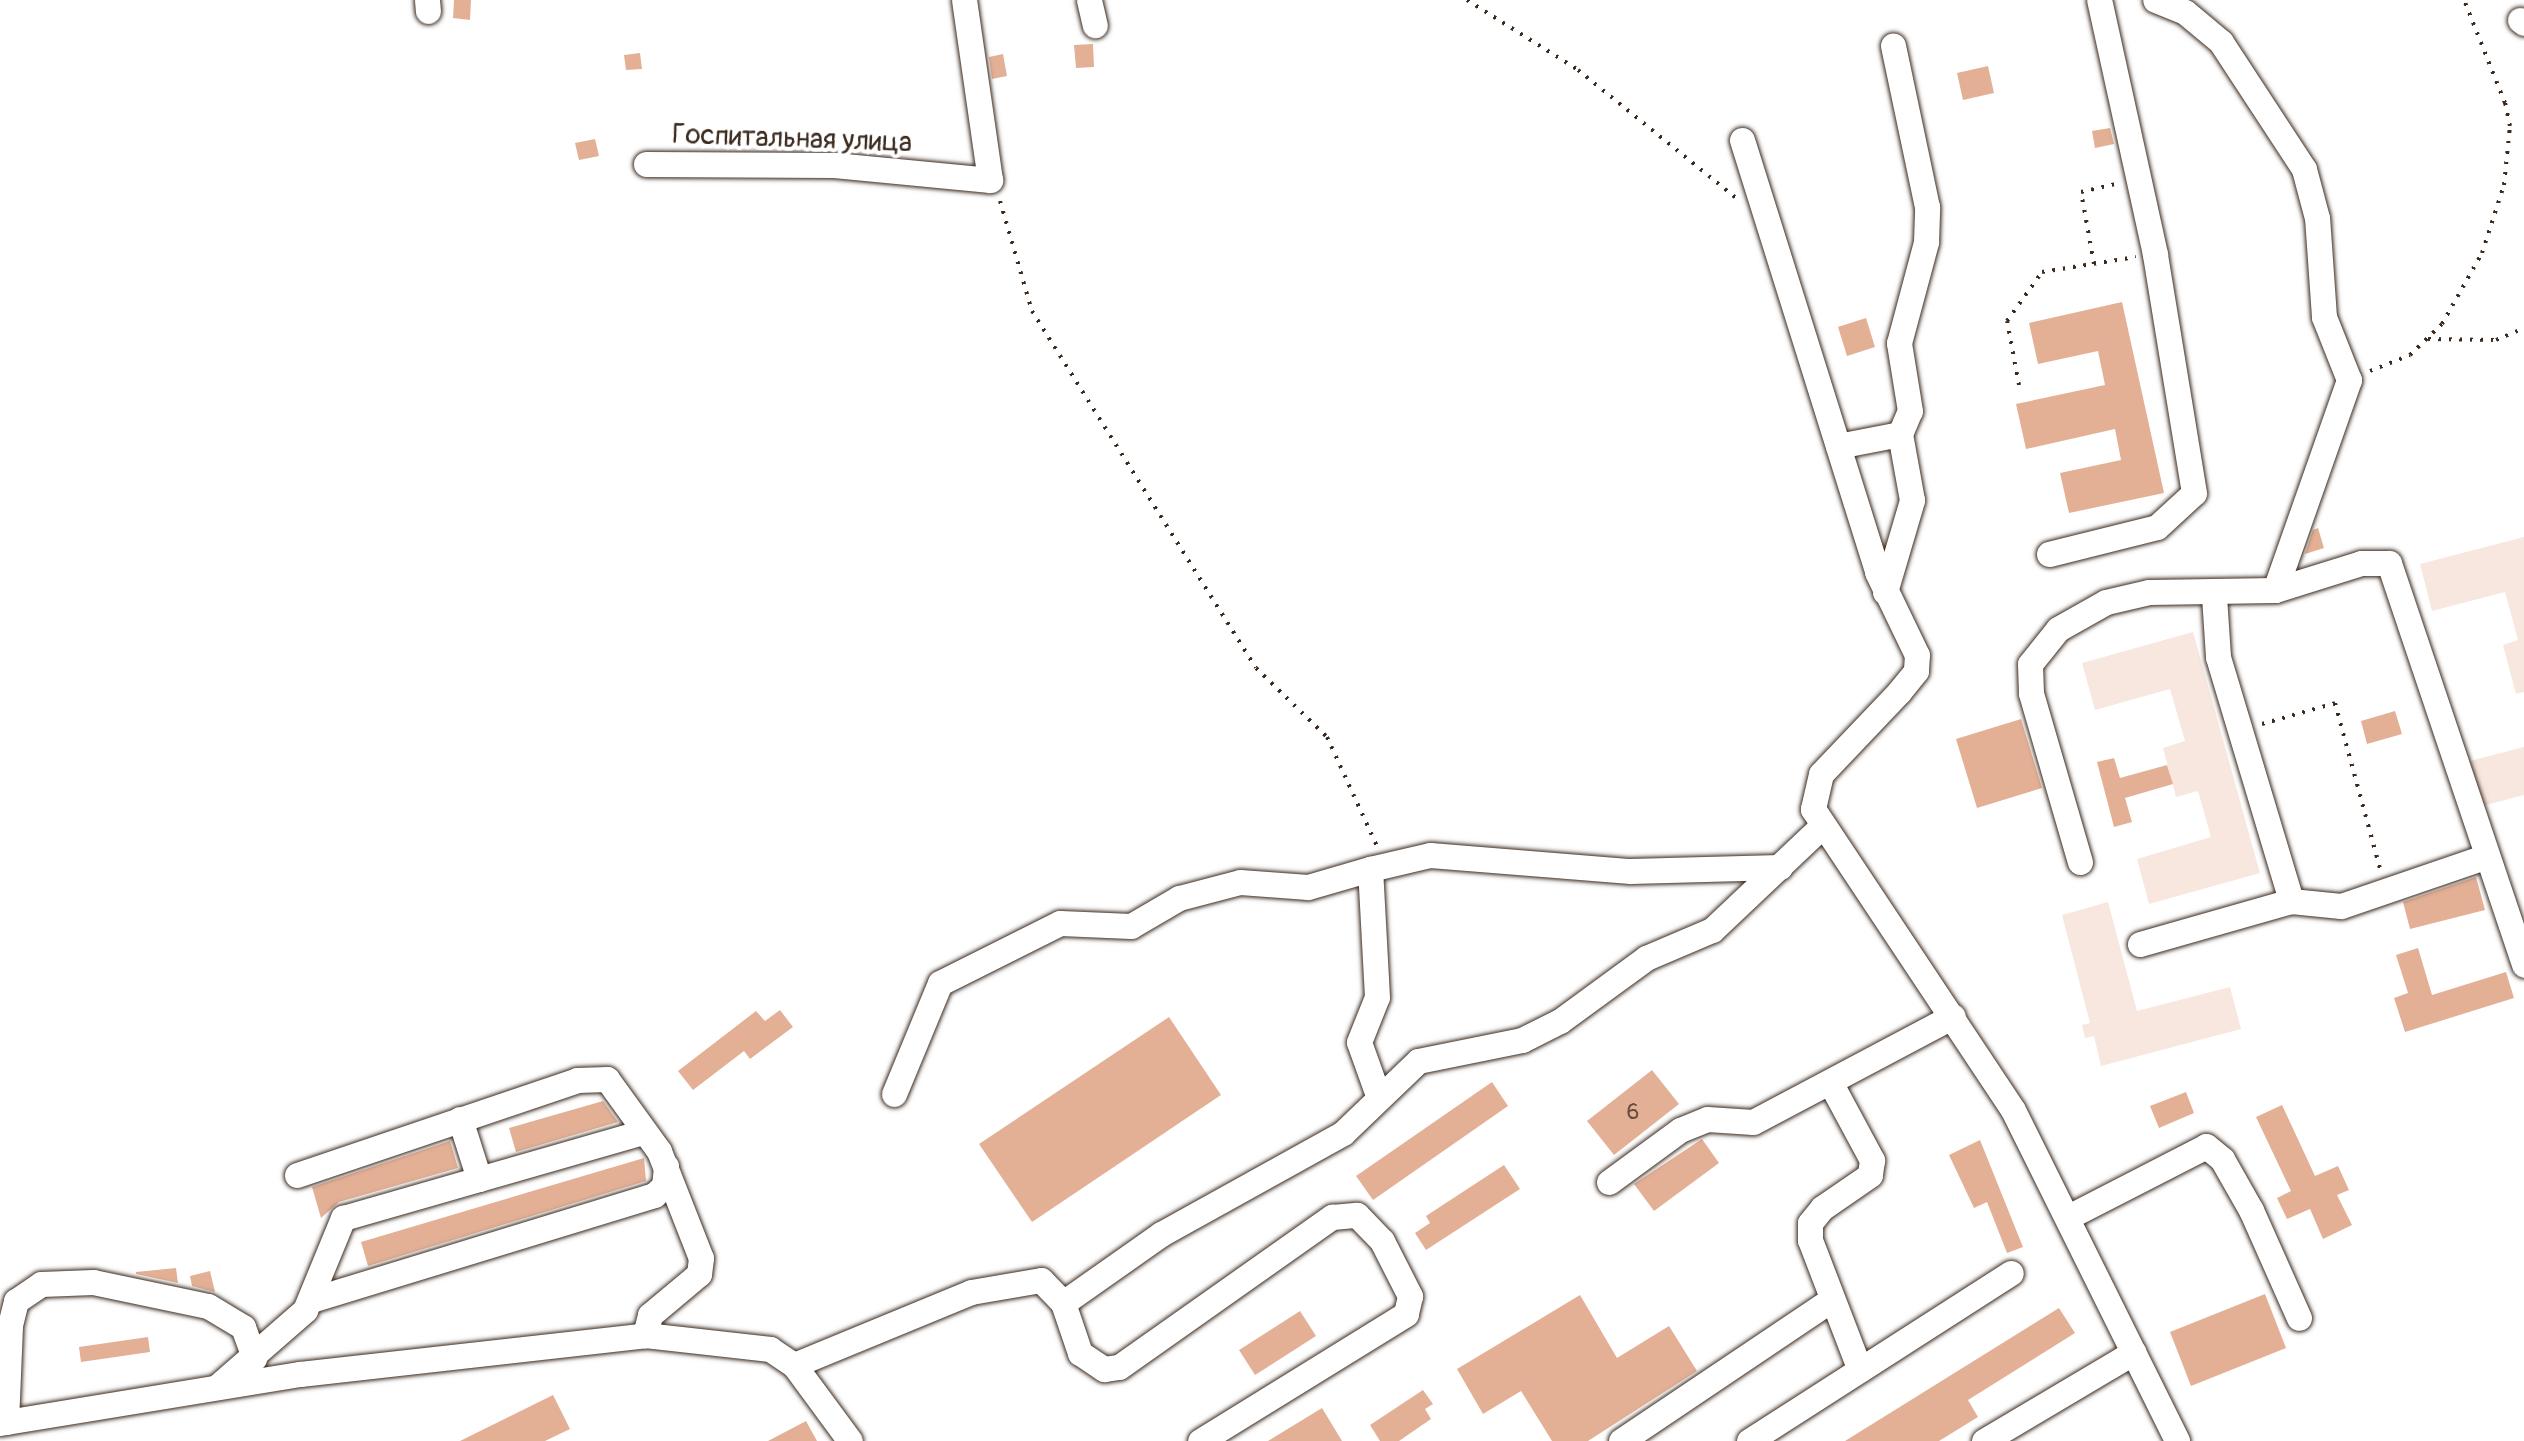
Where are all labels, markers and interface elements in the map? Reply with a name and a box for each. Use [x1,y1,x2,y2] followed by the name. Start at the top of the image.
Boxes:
[671,118,913,160] street label: Госпитальная улица
[1627,1100,1639,1126] house number: 6

